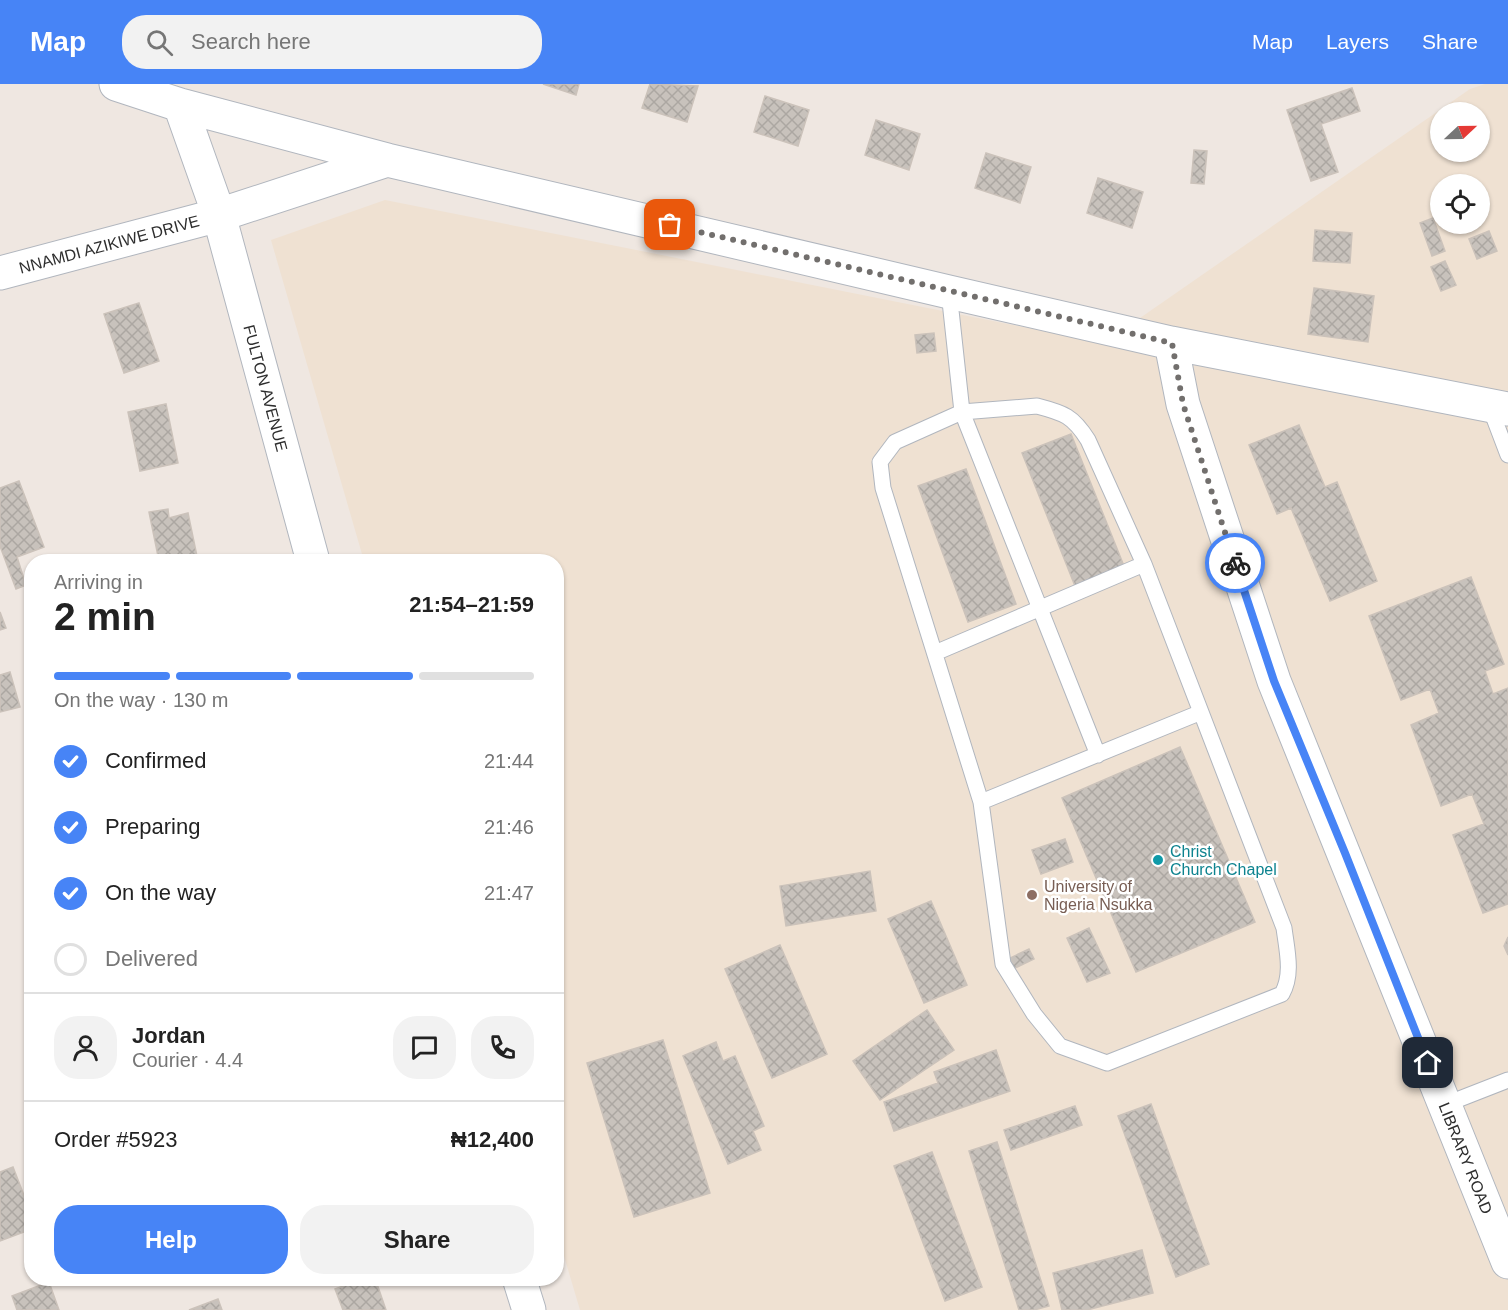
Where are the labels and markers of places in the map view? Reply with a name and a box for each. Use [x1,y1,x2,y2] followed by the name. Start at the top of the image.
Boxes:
[644,199,695,250] pin
[1170,843,1277,878] place label: Christ Church Chapel
[1151,853,1165,867] marker: Christ Church Chapel
[1044,878,1153,913] place label: University of Nigeria Nsukka
[1025,888,1039,902] marker: University of Nigeria Nsukka
[1402,1037,1453,1088] pin

